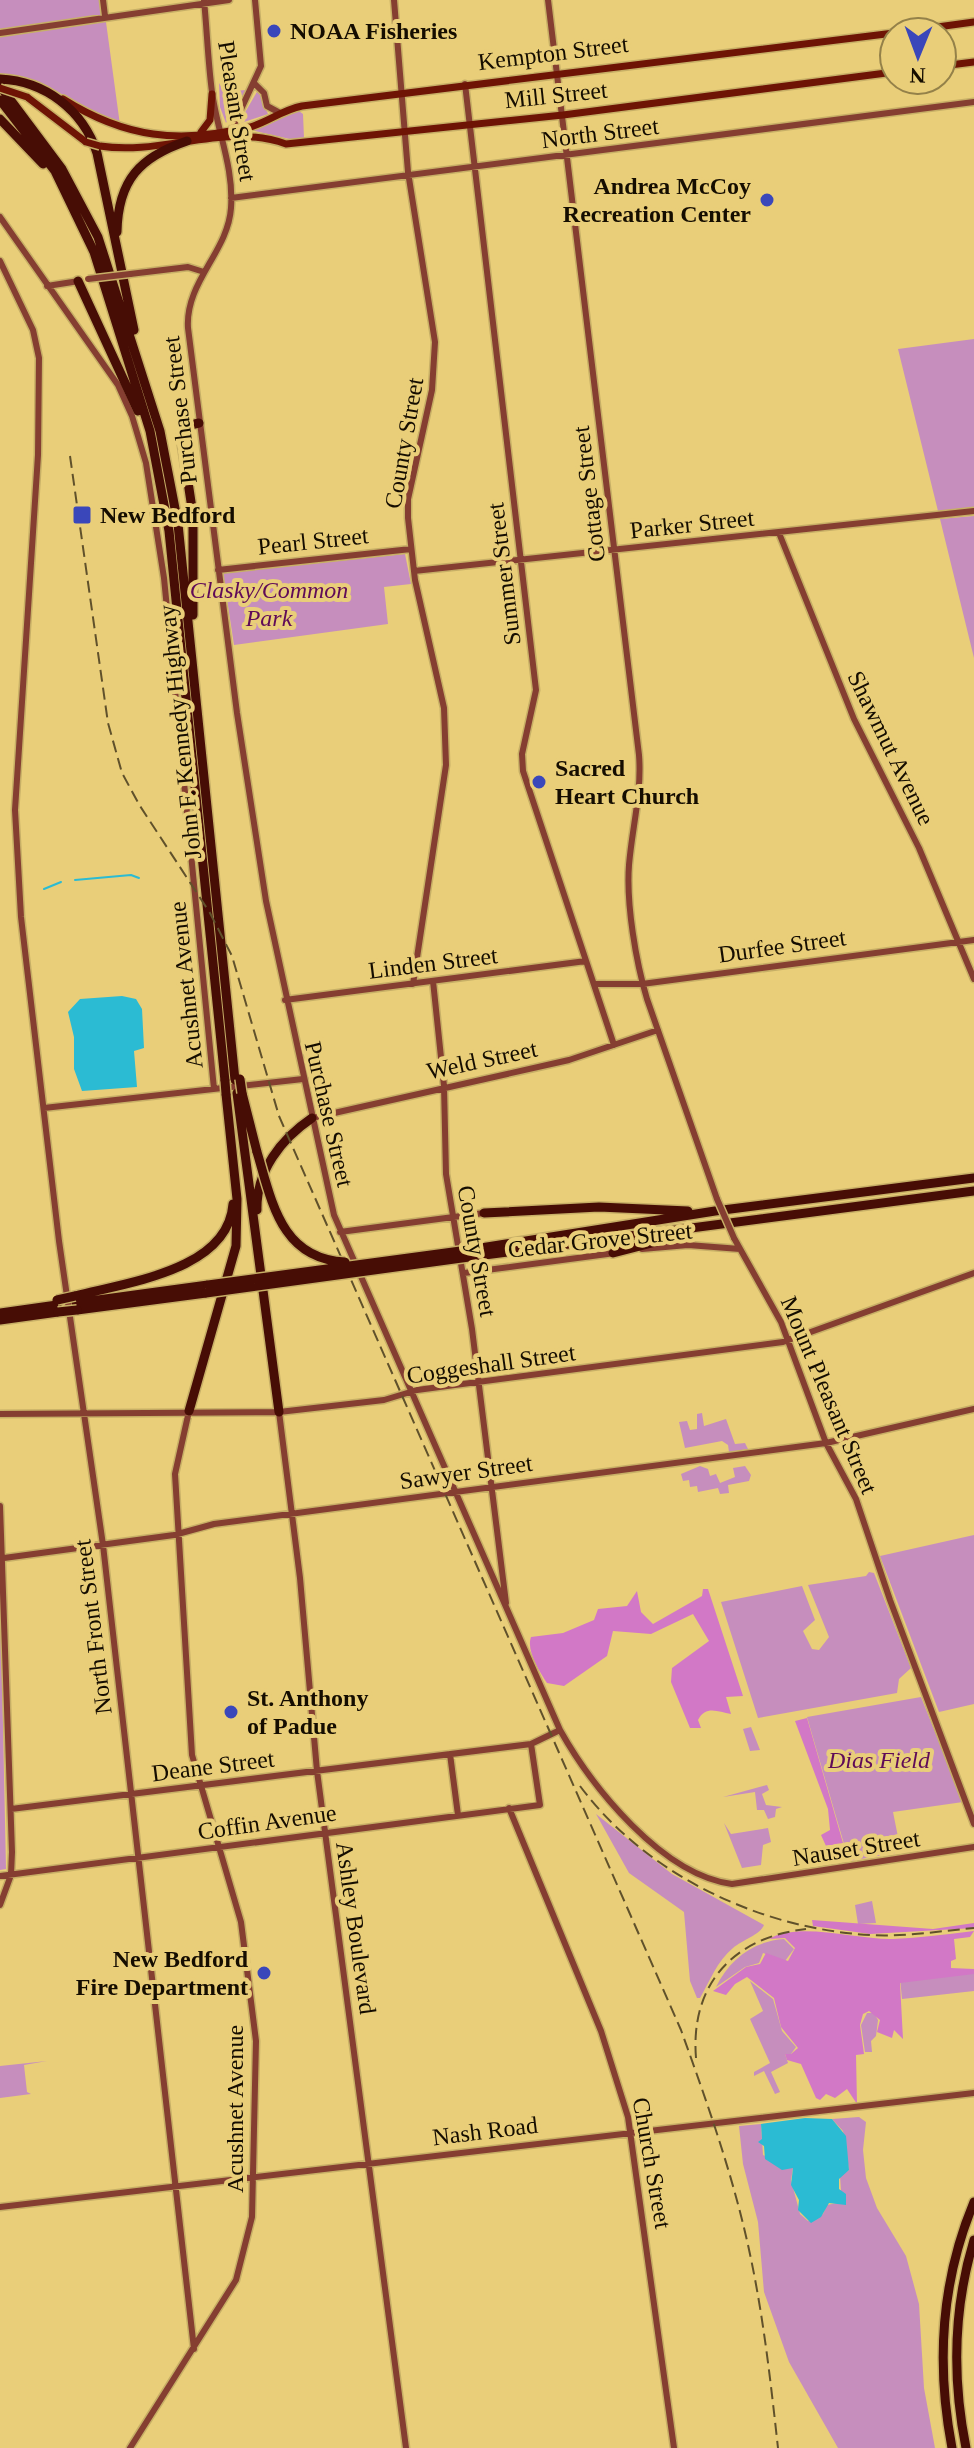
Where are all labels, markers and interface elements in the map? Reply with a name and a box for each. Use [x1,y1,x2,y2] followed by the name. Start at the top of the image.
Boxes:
[878,16,958,96] north arrow
[290,18,457,44] place label: NOAA Fisheries
[265,22,283,40] marker: NOAA Fisheries
[476,31,630,75] street label: Kempton Street
[213,39,261,183] street label: Pleasant Street
[909,63,926,88] text: N
[503,77,609,113] street label: Mill Street
[540,113,660,153] street label: North Street
[563,173,751,227] place label: Andrea McCoy Recreation Center
[758,191,776,209] marker: Andrea McCoy Recreation Center
[158,334,202,485] street label: Purchase Street
[380,375,428,511] street label: County Street
[568,424,610,563] street label: Cottage Street
[482,501,526,647] street label: Summer Street
[100,502,236,528] place label: New Bedford
[71,504,93,526] marker: New Bedford
[629,505,756,543] street label: Parker Street
[256,522,370,560] street label: Pearl Street
[190,577,348,631] park label: Clasky/Common Park
[154,604,206,860] street label: John F. Kennedy Highway
[842,667,940,829] street label: Shawmut Avenue
[555,755,699,809] place label: Sacred Heart Church
[530,773,548,791] marker: Sacred Heart Church
[164,900,208,1070] street label: Acushnet Avenue
[717,924,848,968] street label: Durfee Street
[367,942,499,984] street label: Linden Street
[425,1036,540,1084] street label: Weld Street
[300,1039,358,1190] street label: Purchase Street
[453,1183,501,1319] street label: County Street
[507,1217,694,1263] street label: Cedar Grove Street
[776,1292,883,1498] street label: Mount Pleasant Street
[405,1339,577,1389] street label: Coggeshall Street
[398,1450,534,1494] street label: Sawyer Street
[69,1538,117,1716] street label: North Front Street
[247,1685,368,1739] place label: St. Anthony of Padue
[222,1703,240,1721] marker: St. Anthony of Padue
[150,1746,276,1786] street label: Deane Street
[827,1747,931,1773] park label: Dias Field
[196,1799,338,1845] street label: Coffin Avenue
[790,1825,922,1871] street label: Nauset Street
[331,1840,381,2016] street label: Ashley Boulevard
[76,1946,249,2000] place label: New Bedford Fire Department
[255,1964,273,1982] marker: New Bedford Fire Department
[222,2025,248,2193] street label: Acushnet Avenue
[628,2095,676,2231] street label: Church Street
[431,2112,539,2150] street label: Nash Road

